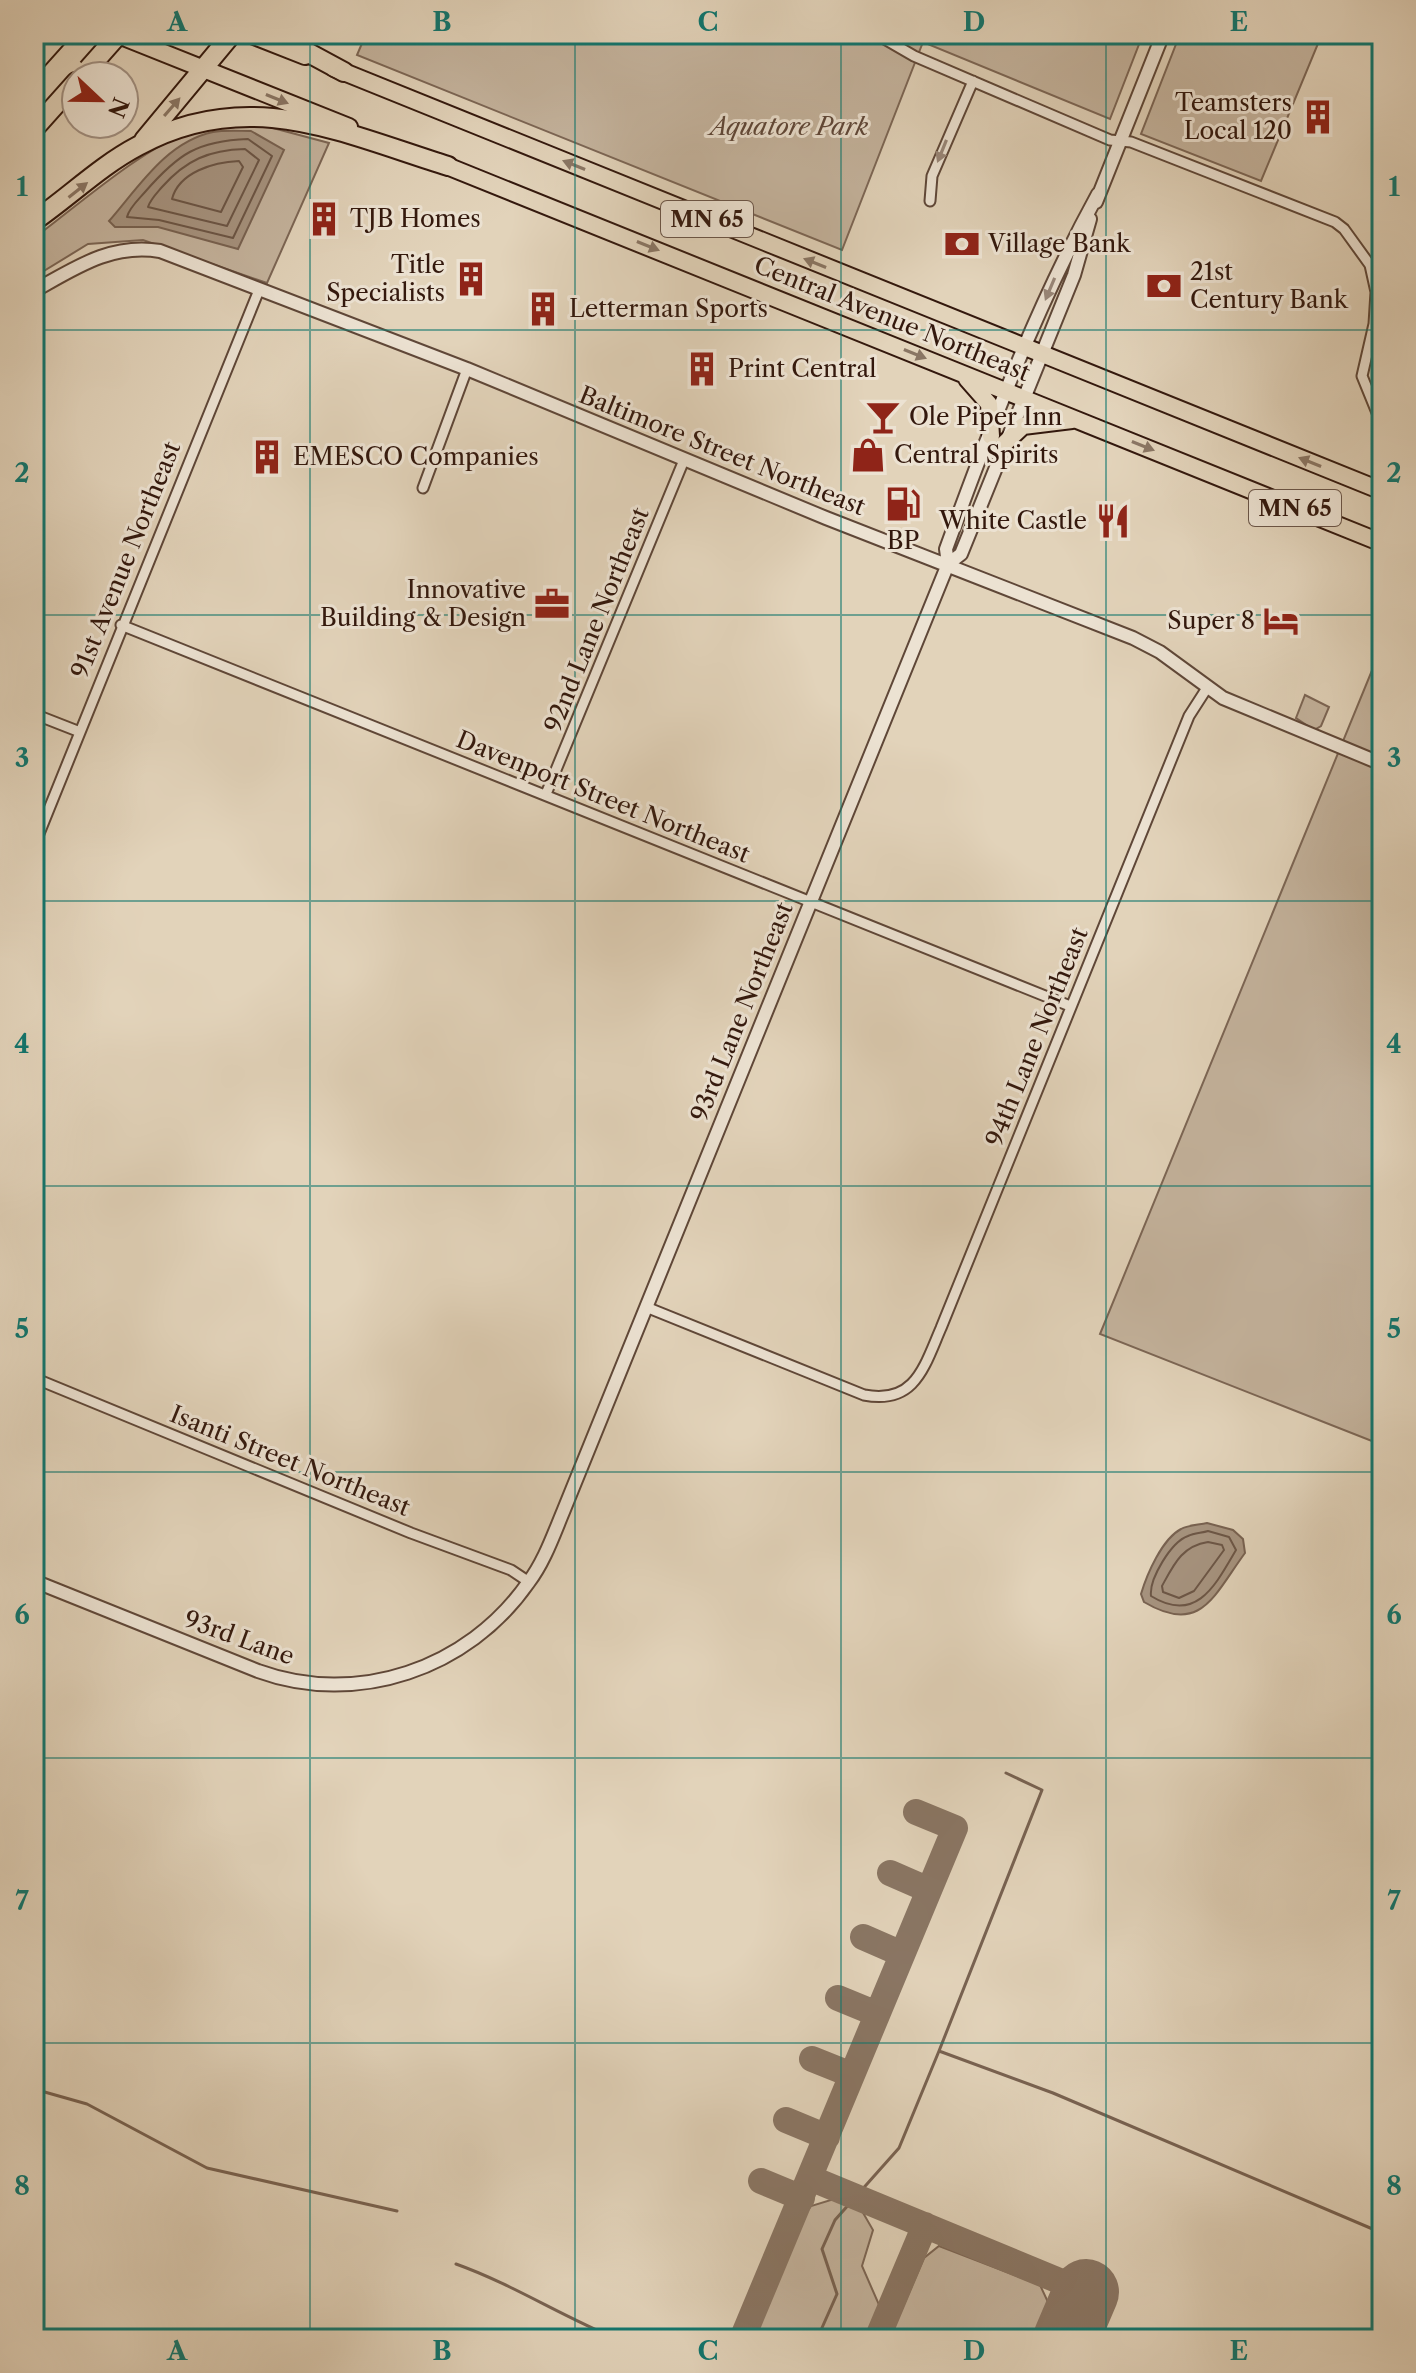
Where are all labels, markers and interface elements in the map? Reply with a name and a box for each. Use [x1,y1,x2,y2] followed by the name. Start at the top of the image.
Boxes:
[166,6,188,38] text: A
[432,6,452,38] text: B
[698,6,718,38] text: C
[963,6,985,38] text: D
[1230,6,1248,38] text: E
[60,60,140,140] north arrow
[1175,88,1292,145] place label: Teamsters Local 120
[265,92,289,105] one-way arrow
[102,93,134,121] text: N
[163,98,180,118] one-way arrow
[1299,98,1337,136] building icon: Teamsters Local 120
[706,112,869,141] park label: Aquatore Park
[935,139,948,163] one-way arrow
[562,158,586,171] one-way arrow
[16,171,28,203] text: 1
[1388,171,1400,203] text: 1
[67,182,88,198] one-way arrow
[305,200,343,238] building icon: TJB Homes
[661,201,753,237] road number: MN 65
[350,204,481,233] place label: TJB Homes
[943,225,981,263] bank icon: Village Bank
[987,229,1131,258] place label: Village Bank
[636,240,660,253] one-way arrow
[326,250,445,307] place label: Title Specialists
[750,250,1035,387] street label: Central Avenue Northeast
[803,256,827,269] one-way arrow
[1190,257,1349,314] place label: 21st Century Bank
[452,260,490,298] building icon: Title Specialists
[1145,267,1183,305] bank icon: 21st Century Bank
[1043,277,1056,301] one-way arrow
[524,290,562,328] building icon: Letterman Sports
[569,294,768,323] place label: Letterman Sports
[903,347,927,360] one-way arrow
[683,350,721,388] building icon: Print Central
[728,354,876,383] place label: Print Central
[575,380,870,521] street label: Baltimore Street Northeast
[864,398,902,436] bar icon: Ole Piper Inn
[909,402,1062,431] place label: Ole Piper Inn
[849,436,887,474] shop icon: Central Spirits
[65,437,186,682] street label: 91st Avenue Northeast
[248,438,286,476] building icon: EMESCO Companies
[894,440,1058,469] place label: Central Spirits
[1131,440,1155,453] one-way arrow
[293,442,539,471] place label: EMESCO Companies
[1298,455,1322,468] one-way arrow
[14,457,30,489] text: 2
[1386,457,1402,489] text: 2
[884,485,922,523] fuel station icon: BP
[1249,490,1341,526] road number: MN 65
[1094,502,1132,540] restaurant icon: White Castle
[538,503,655,736] street label: 92nd Lane Northeast
[938,506,1087,535] place label: White Castle
[887,526,919,555] place label: BP
[320,575,526,632] place label: Innovative Building & Design
[533,585,571,623] office icon: Innovative Building & Design
[1262,602,1300,640] hotel icon: Super 8
[1167,606,1255,635] place label: Super 8
[452,724,754,869] street label: Davenport Street Northeast
[15,742,29,774] text: 3
[1387,742,1401,774] text: 3
[684,898,799,1126] street label: 93rd Lane Northeast
[979,923,1094,1151] street label: 94th Lane Northeast
[14,1028,30,1060] text: 4
[1386,1028,1402,1060] text: 4
[15,1313,29,1345] text: 5
[1387,1313,1401,1345] text: 5
[166,1399,415,1522] street label: Isanti Street Northeast
[14,1599,30,1631] text: 6
[1386,1599,1402,1631] text: 6
[180,1604,298,1671] street label: 93rd Lane
[15,1885,29,1917] text: 7
[1387,1885,1401,1917] text: 7
[14,2170,30,2202] text: 8
[1386,2170,1402,2202] text: 8
[166,2335,188,2367] text: A
[432,2335,452,2367] text: B
[698,2335,718,2367] text: C
[963,2335,985,2367] text: D
[1230,2335,1248,2367] text: E

